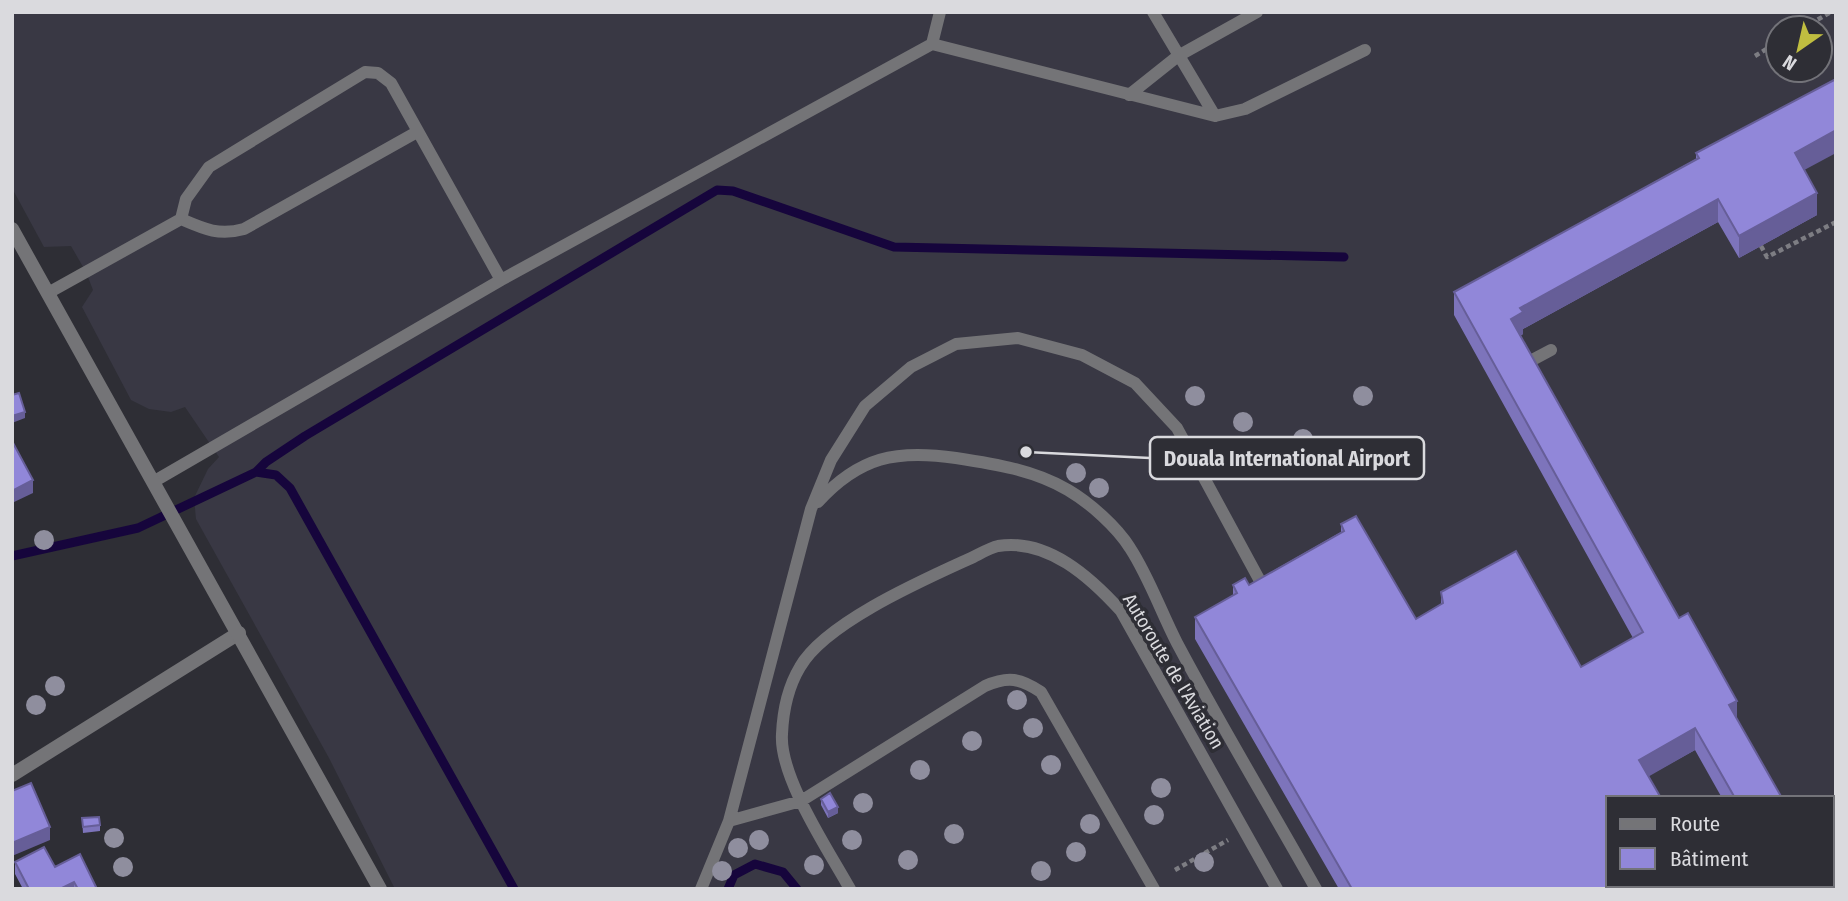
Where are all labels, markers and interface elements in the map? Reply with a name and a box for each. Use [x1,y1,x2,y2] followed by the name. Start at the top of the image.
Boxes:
[1764,14,1834,84] north arrow
[1779,50,1801,75] text: N
[1150,437,1424,479] callout: Douala International Airport
[1164,446,1411,472] text: Douala International Airport
[1118,589,1229,753] street label: Autoroute de l'Aviation
[1606,796,1834,887] legend
[1670,811,1720,837] text: Route
[1670,846,1749,872] text: Bâtiment

